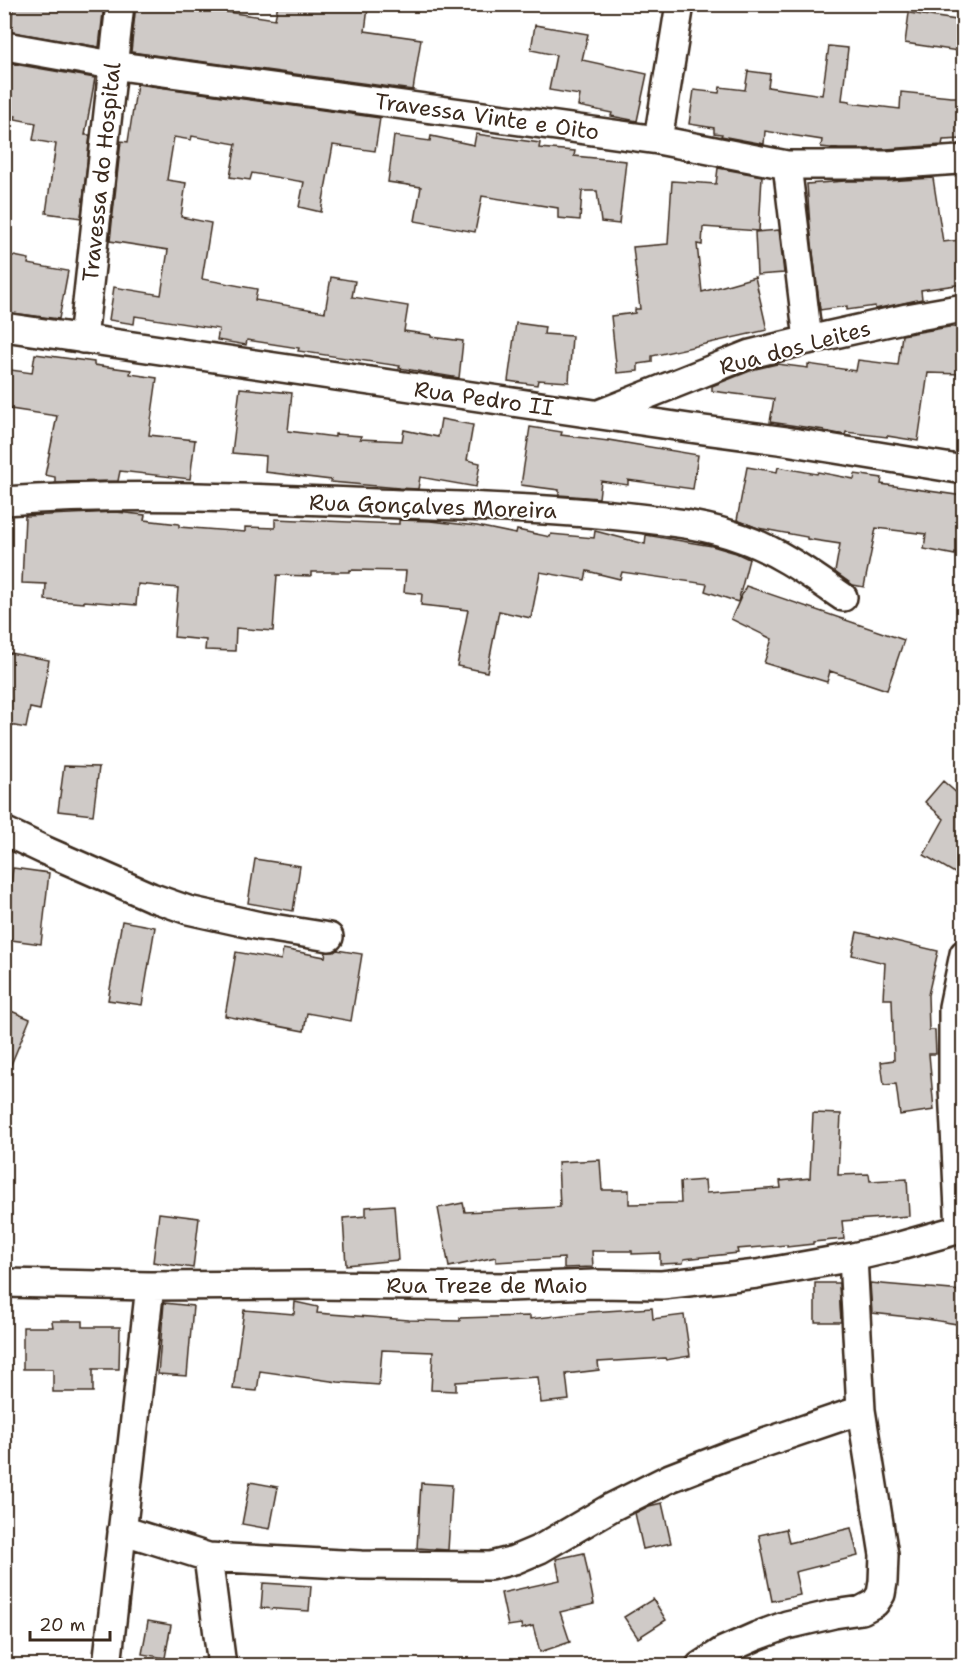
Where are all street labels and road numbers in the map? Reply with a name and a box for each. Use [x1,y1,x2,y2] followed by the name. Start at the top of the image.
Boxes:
[76,60,127,283] street label: Travessa do Hospital
[373,86,601,147] street label: Travessa Vinte e Oito
[716,313,874,382] street label: Rua dos Leites
[412,374,556,423] street label: Rua Pedro II
[309,488,558,525] street label: Rua Gonçalves Moreira
[386,1271,588,1300] street label: Rua Treze de Maio

